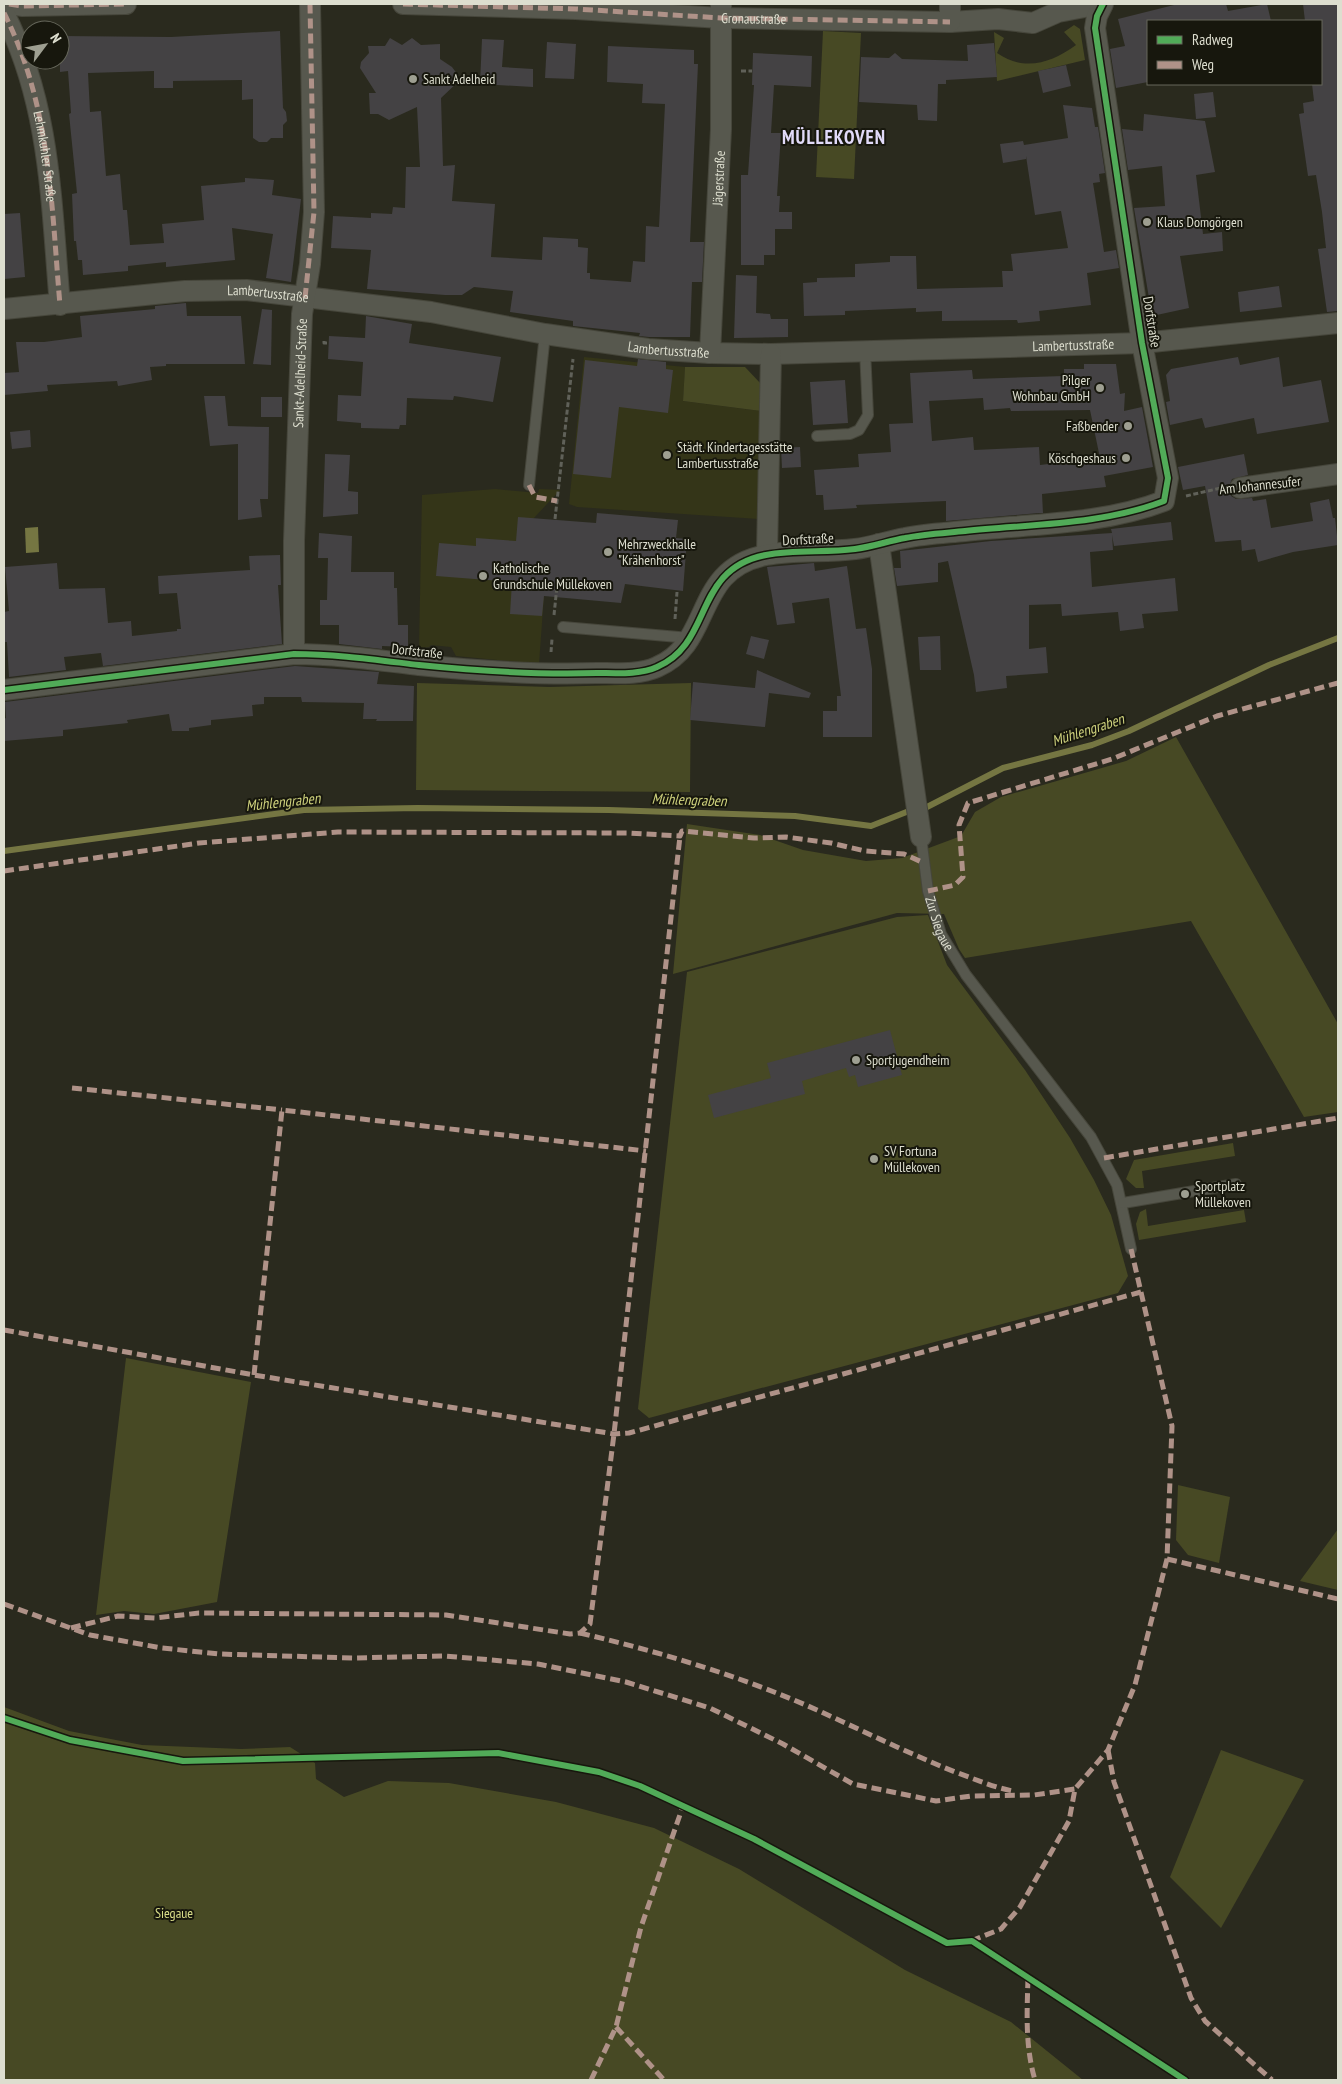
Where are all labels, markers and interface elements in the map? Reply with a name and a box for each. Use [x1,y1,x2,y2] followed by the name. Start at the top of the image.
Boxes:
[721,9,787,28] street label: Gronaustraße
[20,20,70,70] north arrow
[1147,20,1322,85] legend
[46,30,66,46] text: N
[1192,30,1233,49] text: Radweg
[1192,55,1214,74] text: Weg
[423,70,495,88] place label: Sankt Adelheid
[407,73,419,85] marker: Sankt Adelheid
[29,109,61,203] street label: Lehmkuhler Straße
[782,125,886,149] district label: MÜLLEKOVEN
[708,150,729,207] street label: Jägerstraße
[1157,213,1243,231] place label: Klaus Domgörgen
[1141,216,1153,228] marker: Klaus Domgörgen
[227,281,310,306] street label: Lambertusstraße
[1139,295,1165,349] street label: Dorfstraße
[289,318,311,428] street label: Sankt-Adelheid-Straße
[1032,335,1115,355] street label: Lambertusstraße
[627,337,710,362] street label: Lambertusstraße
[1012,371,1090,405] place label: Pilger Wohnbau GmbH
[1094,382,1106,394] marker: Pilger Wohnbau GmbH
[1066,417,1118,435] place label: Faßbender
[1122,420,1134,432] marker: Faßbender
[677,438,793,472] place label: Städt. Kindertagesstätte Lambertusstraße
[661,449,673,461] marker: Städt. Kindertagesstätte Lambertusstraße
[1049,449,1116,467] place label: Köschgeshaus
[1120,452,1132,464] marker: Köschgeshaus
[1218,472,1302,498] street label: Am Johannesufer
[782,529,834,549] street label: Dorfstraße
[618,535,696,569] place label: Mehrzweckhalle "Krähenhorst"
[602,546,614,558] marker: Mehrzweckhalle "Krähenhorst"
[493,559,612,593] place label: Katholische Grundschule Müllekoven
[477,570,489,582] marker: Katholische Grundschule Müllekoven
[390,639,444,663] street label: Dorfstraße
[1049,708,1128,750] water label: Mühlengraben
[245,788,323,815] water label: Mühlengraben
[651,789,728,810] water label: Mühlengraben
[921,894,958,954] street label: Zur Siegaue
[866,1051,949,1069] place label: Sportjugendheim
[850,1054,862,1066] marker: Sportjugendheim
[884,1142,940,1176] place label: SV Fortuna Müllekoven
[868,1153,880,1165] marker: SV Fortuna Müllekoven
[1195,1177,1251,1211] place label: Sportplatz Müllekoven
[1179,1188,1191,1200] marker: Sportplatz Müllekoven
[155,1904,193,1922] park label: Siegaue

